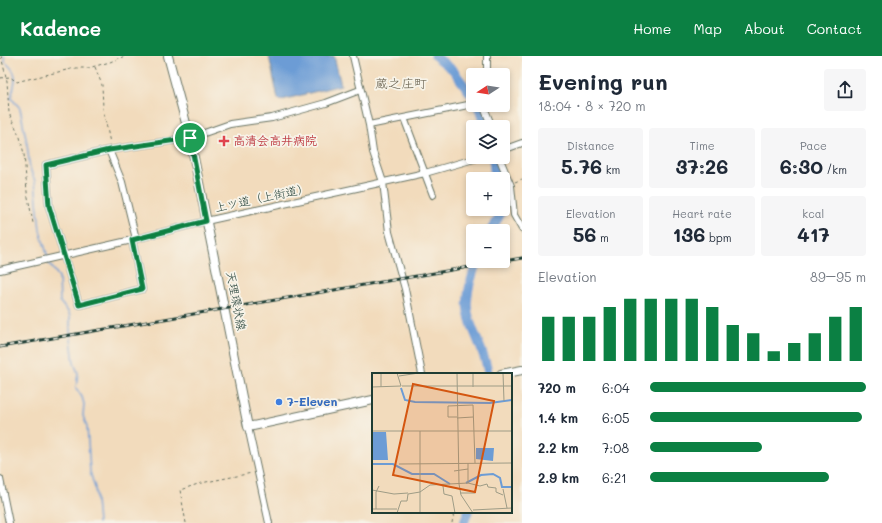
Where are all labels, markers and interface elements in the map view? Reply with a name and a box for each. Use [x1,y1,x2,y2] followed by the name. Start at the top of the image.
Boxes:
[20,16,101,41] text: Kadence
[633,19,671,38] text: Home
[693,19,722,38] text: Map
[744,19,785,38] text: About
[807,19,862,38] text: Contact
[538,67,668,96] text: Evening run
[466,68,510,112] north arrow
[466,68,510,268] map controls
[824,69,866,111] button: share
[375,74,427,91] district label: 蔵之庄町
[538,97,646,114] text: 18:04 · 8 × 720 m
[466,120,510,164] button: layers
[173,121,207,155] pin
[179,127,201,149] icon: arrive
[233,132,317,148] place label: 高清会高井病院
[218,135,230,147] marker: 高清会高井病院
[567,138,614,153] text: Distance
[689,138,715,153] text: Time
[800,138,827,153] text: Pace
[561,153,602,179] text: 5.76
[676,153,728,179] text: 37:26
[780,153,823,179] text: 6:30
[602,162,620,177] text: km
[823,162,847,177] text: /km
[466,172,510,216] button: +
[213,179,310,215] street label: 上ツ道（上街道）
[566,206,615,221] text: Elevation
[672,206,732,221] text: Heart rate
[802,206,824,221] text: kcal
[573,221,596,247] text: 56
[672,221,705,247] text: 136
[797,221,830,247] text: 417
[466,224,510,268] button: −
[596,230,609,245] text: m
[705,230,732,245] text: bpm
[538,268,596,285] text: Elevation
[810,268,866,285] text: 89–95 m
[223,270,251,332] street label: 天理環状線
[372,373,512,513] inset map
[538,379,576,396] text: 720 m
[602,379,630,396] text: 6:04
[287,393,337,409] place label: 7-Eleven
[274,397,284,407] marker: 7-Eleven
[538,409,578,426] text: 1.4 km
[602,409,629,426] text: 6:05
[538,439,579,456] text: 2.2 km
[602,439,629,456] text: 7:08
[538,469,579,486] text: 2.9 km
[602,469,627,486] text: 6:21

